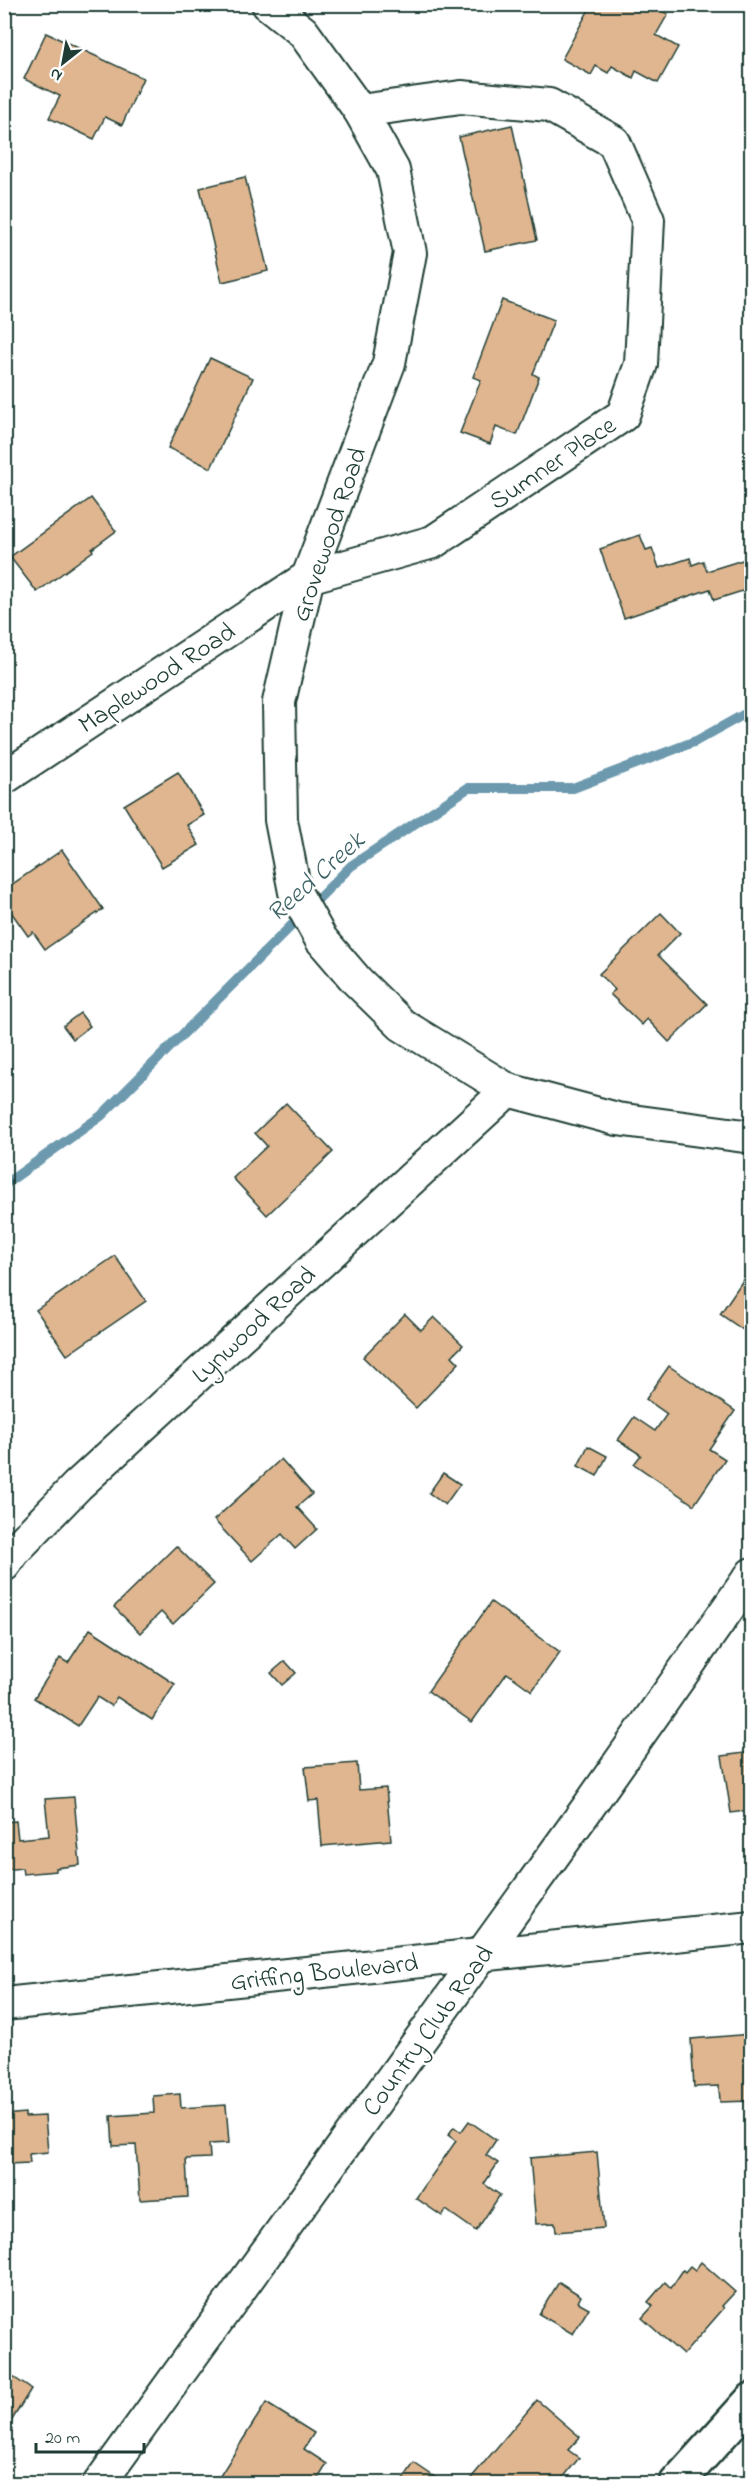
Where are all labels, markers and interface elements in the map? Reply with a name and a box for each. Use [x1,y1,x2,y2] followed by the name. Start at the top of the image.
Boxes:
[33,33,93,93] north arrow
[45,61,67,87] text: N
[483,408,625,521] street label: Sumner Place
[283,442,379,627] street label: Grovewood Road
[72,614,244,745] street label: Maplewood Road
[259,822,375,933] water label: Reed Creek
[184,1258,326,1394] street label: Lynwood Road
[354,1938,505,2125] street label: Country Club Road
[229,1945,420,2003] street label: Griffing Boulevard
[36,2416,144,2454] scale bar
[45,2426,80,2452] text: 20 m

